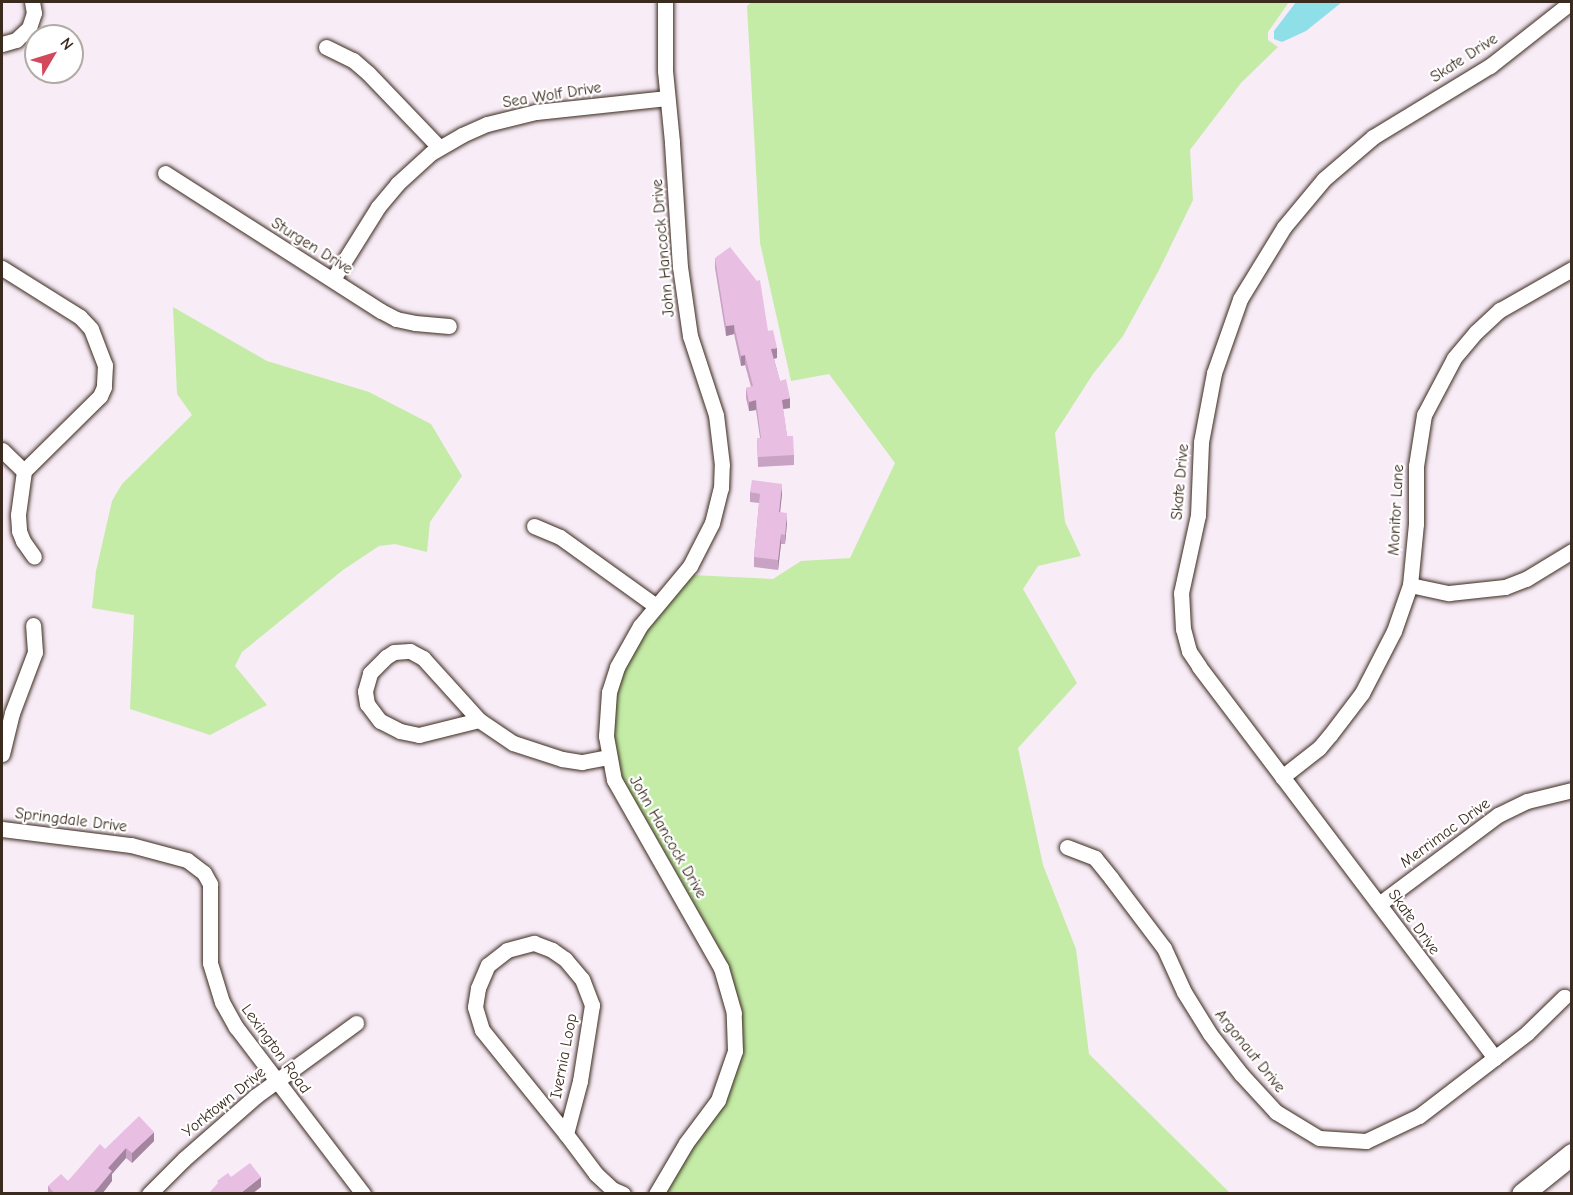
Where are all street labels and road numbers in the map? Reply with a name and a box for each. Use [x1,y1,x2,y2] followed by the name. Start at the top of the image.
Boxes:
[1427,29,1501,87] street label: Skate Drive
[501,78,603,112] street label: Sea Wolf Drive
[647,178,679,318] street label: John Hancock Drive
[268,213,356,279] street label: Sturgen Drive
[1167,443,1193,521] street label: Skate Drive
[1384,464,1408,556] street label: Monitor Lane
[625,772,711,902] street label: John Hancock Drive
[1396,794,1494,872] street label: Merrimac Drive
[14,804,128,836] street label: Springdale Drive
[1384,885,1444,959] street label: Skate Drive
[237,1001,315,1097] street label: Lexington Road
[1211,1005,1289,1097] street label: Argonaut Drive
[546,1012,582,1100] street label: Ivernia Loop
[178,1063,270,1141] street label: Yorktown Drive

